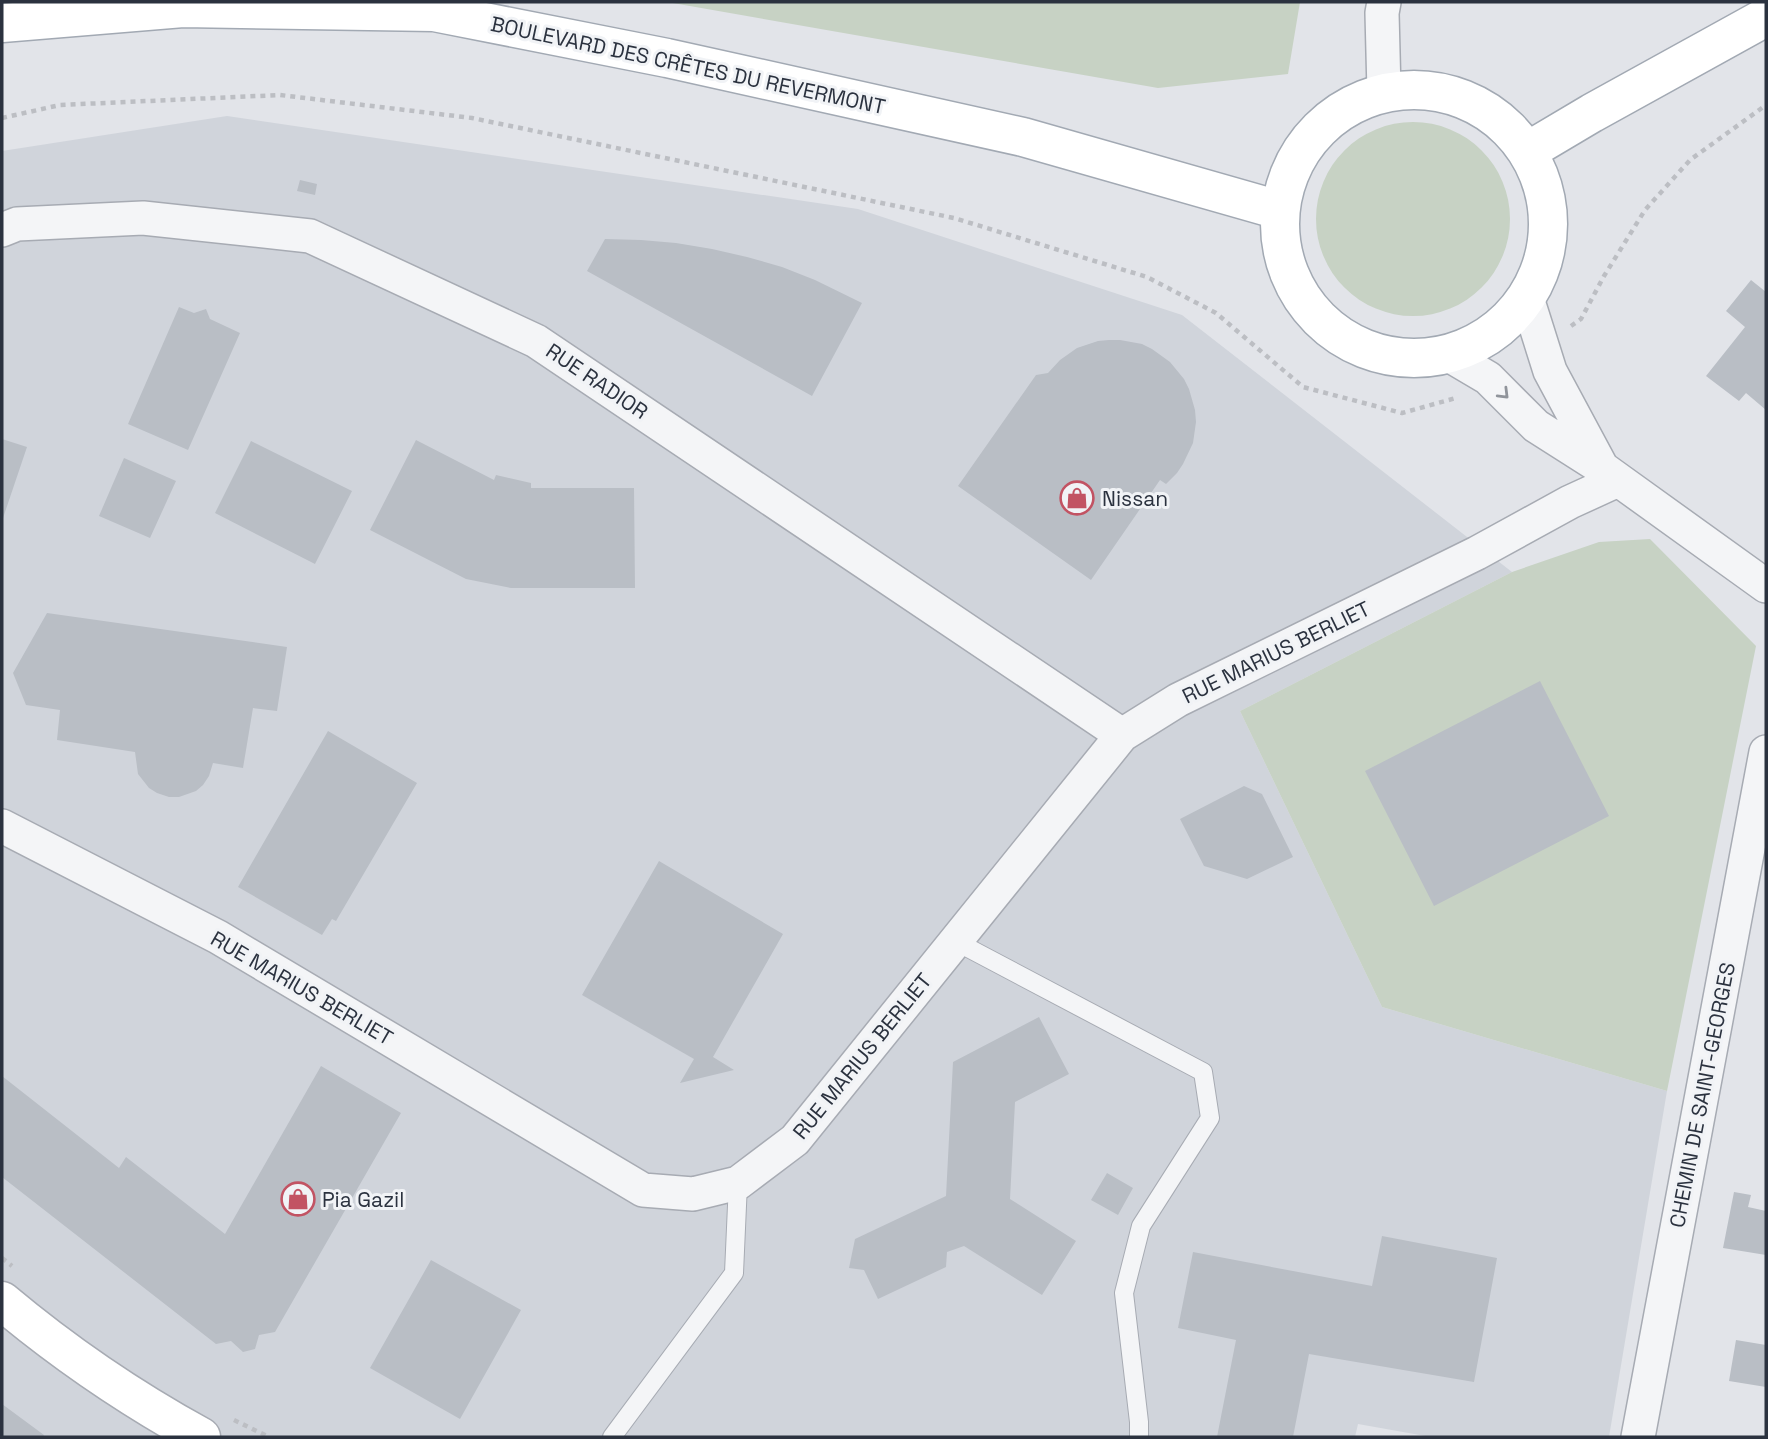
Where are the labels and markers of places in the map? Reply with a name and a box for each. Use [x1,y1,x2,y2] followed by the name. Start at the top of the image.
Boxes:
[1058,479,1096,517] shop icon: Nissan
[1102,485,1168,512] place label: Nissan
[279,1180,317,1218] shop icon: Pia Gazil
[322,1186,404,1213] place label: Pia Gazil

